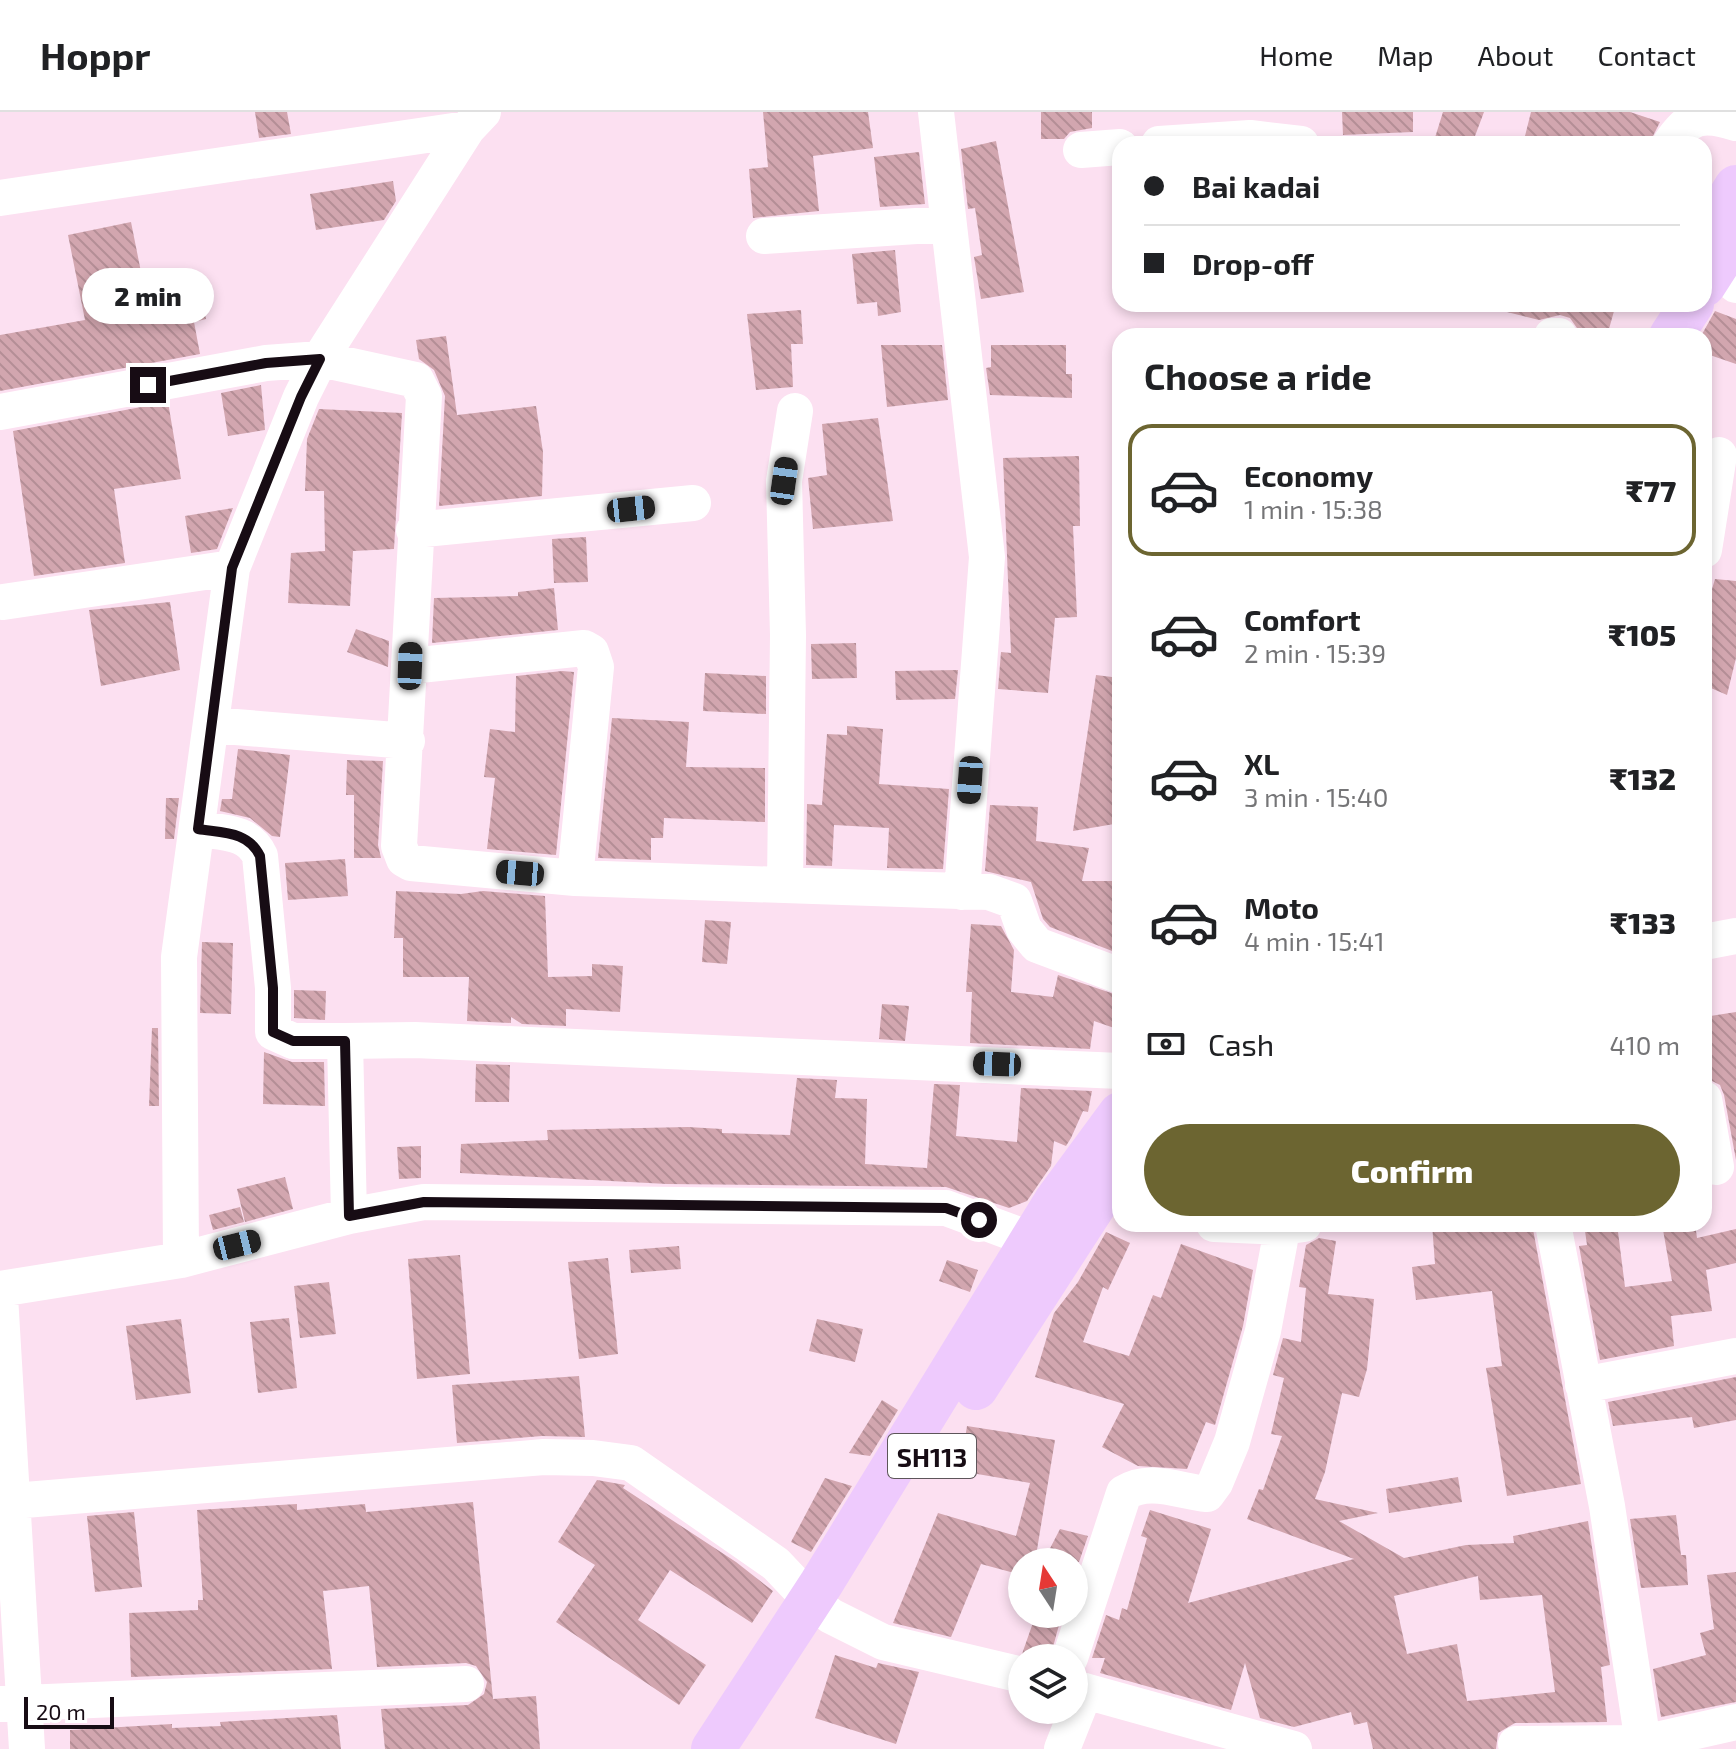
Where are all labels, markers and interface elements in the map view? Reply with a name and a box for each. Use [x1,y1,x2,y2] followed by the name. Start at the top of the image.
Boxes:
[40,32,151,78] text: Hoppr
[1259,38,1333,72] text: Home
[1377,38,1434,72] text: Map
[1478,38,1553,72] text: About
[1597,38,1696,72] text: Contact
[1192,168,1320,204] text: Bai kadai
[1192,245,1314,281] text: Drop-off
[82,269,214,325] callout: 2 min
[114,280,182,311] text: 2 min
[1144,354,1372,397] text: Choose a ride
[130,367,166,403] route end
[1148,454,1220,526] icon: car
[769,456,799,506] car
[1244,457,1373,493] text: Economy
[1626,472,1676,508] text: ₹77
[1244,493,1383,524] text: 1 min · 15:38
[606,495,656,523] car
[1148,598,1220,670] icon: car
[1244,601,1361,637] text: Comfort
[1608,616,1676,652] text: ₹105
[1244,637,1386,668] text: 2 min · 15:39
[397,642,423,690] car
[1148,742,1220,814] icon: car
[1244,745,1279,781] text: XL
[956,755,984,805] car
[1609,760,1676,796] text: ₹132
[1244,781,1388,812] text: 3 min · 15:40
[495,859,545,887] car
[1148,886,1220,958] icon: car
[1244,889,1319,925] text: Moto
[1610,904,1676,940] text: ₹133
[1244,925,1385,956] text: 4 min · 15:41
[1144,1022,1188,1066] icon: cash
[1208,1026,1274,1062] text: Cash
[1609,1029,1680,1060] text: 410 m
[973,1051,1021,1077] car
[1144,1124,1680,1216] button: Confirm
[961,1202,997,1238] route start
[211,1228,263,1262] car
[888,1434,976,1478] road number: SH113
[1008,1548,1088,1628] north arrow
[1008,1548,1088,1724] map controls
[1008,1644,1088,1724] button: layers
[24,1693,114,1729] scale bar
[36,1698,86,1724] text: 20 m

